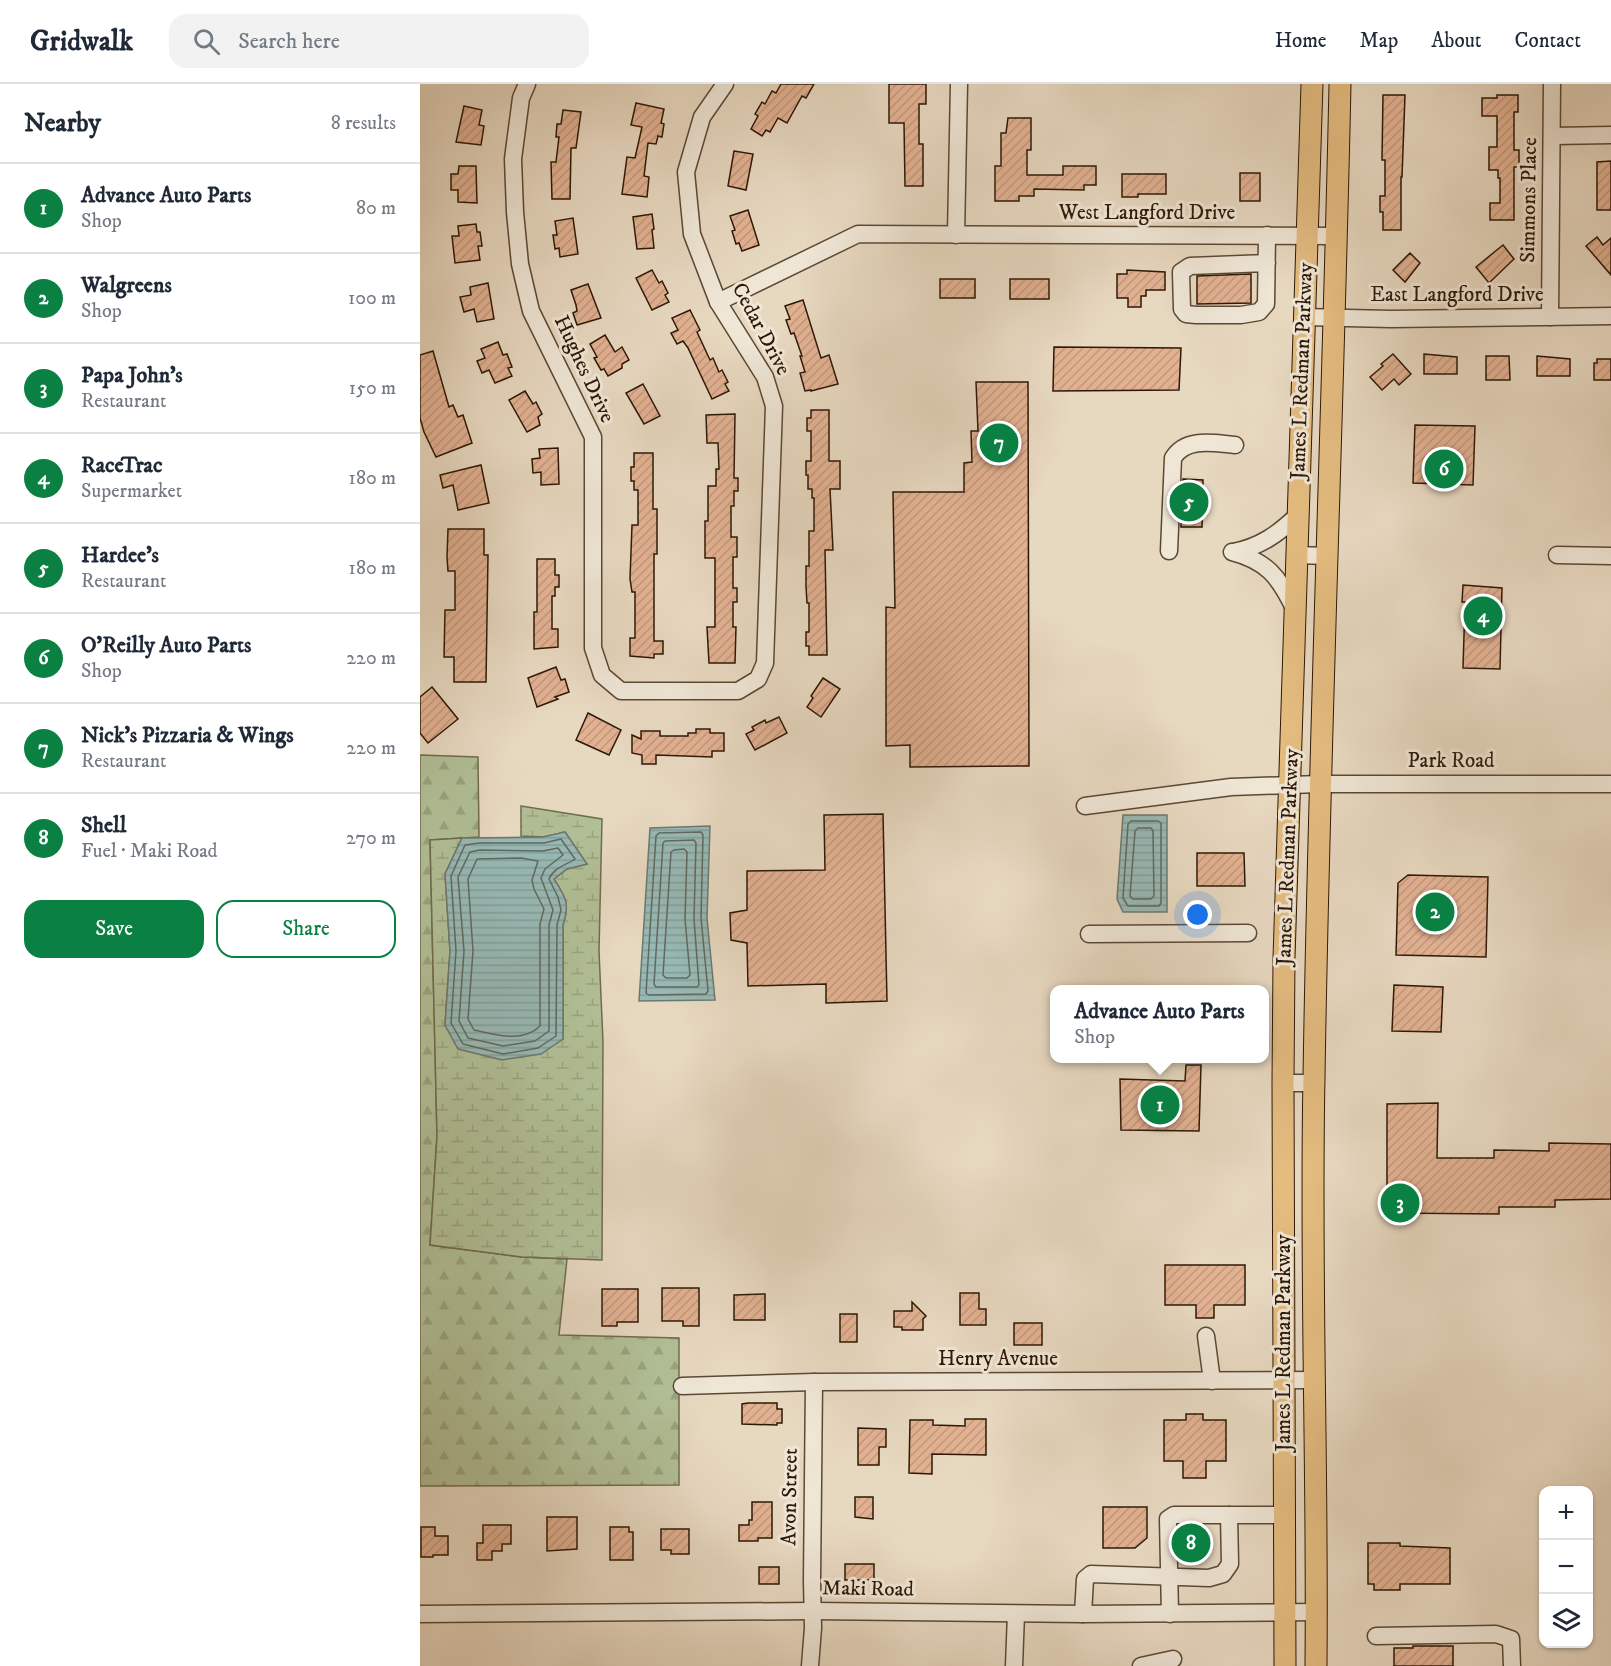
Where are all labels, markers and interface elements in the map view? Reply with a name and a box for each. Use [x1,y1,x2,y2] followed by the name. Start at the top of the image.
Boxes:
[169,14,589,68] search box
[30,24,133,59] text: Gridwalk
[190,25,223,58] icon: search
[238,28,340,55] text: Search here
[1275,28,1327,54] text: Home
[1360,28,1398,54] text: Map
[1431,28,1482,54] text: About
[1515,28,1581,54] text: Contact
[24,107,101,140] text: Nearby
[331,111,396,136] text: 8 results
[1515,137,1543,263] street label: Simmons Place
[81,182,251,209] text: Advance Auto Parts
[40,196,47,221] text: 1
[356,196,396,221] text: 80 m
[1058,200,1236,226] street label: West Langford Drive
[81,209,122,234] text: Shop
[1285,261,1319,482] street label: James L Redman Parkway
[81,272,172,299] text: Walgreens
[726,278,796,380] street label: Cedar Drive
[1370,282,1544,308] street label: East Langford Drive
[39,286,48,311] text: 2
[348,286,396,311] text: 100 m
[81,299,122,324] text: Shop
[548,311,620,427] street label: Hughes Drive
[81,362,183,389] text: Papa John's
[40,376,47,401] text: 3
[349,376,396,401] text: 150 m
[81,389,166,414] text: Restaurant
[980,420,1018,466] pin: 7
[1424,446,1464,492] pin: 6
[81,452,162,479] text: RaceTrac
[38,466,49,491] text: 4
[349,466,396,491] text: 180 m
[81,479,182,504] text: Supermarket
[1170,480,1208,524] pin: 5
[81,542,159,569] text: Hardee's
[39,556,48,581] text: 5
[349,556,396,581] text: 180 m
[81,569,166,594] text: Restaurant
[1464,594,1502,638] pin: 4
[81,632,251,659] text: O'Reilly Auto Parts
[38,646,49,671] text: 6
[346,646,396,671] text: 220 m
[81,659,122,684] text: Shop
[81,722,294,749] text: Nick's Pizzaria & Wings
[38,736,49,761] text: 7
[346,736,396,761] text: 220 m
[1271,747,1305,968] street label: James L Redman Parkway
[1407,748,1495,774] street label: Park Road
[81,749,166,774] text: Restaurant
[81,812,126,839] text: Shell
[38,826,49,851] text: 8
[346,826,396,851] text: 270 m
[81,839,218,864] text: Fuel · Maki Road
[1416,890,1454,934] pin: 2
[24,900,204,958] button: Save
[216,900,396,958] button: Share
[1183,900,1212,929] your location
[1050,985,1269,1063] popup
[1074,998,1245,1025] text: Advance Auto Parts
[1074,1025,1115,1050] text: Shop
[1140,1082,1180,1128] pin: 1
[1380,1180,1420,1226] pin: 3
[1271,1233,1297,1454] street label: James L Redman Parkway
[938,1346,1058,1372] street label: Henry Avenue
[776,1448,804,1546] street label: Avon Street
[1539,1486,1593,1648] map controls
[1539,1486,1593,1540] button: +
[1172,1520,1210,1566] pin: 8
[1539,1540,1593,1594] button: −
[822,1575,915,1603] street label: Maki Road
[1539,1594,1593,1648] button: layers

